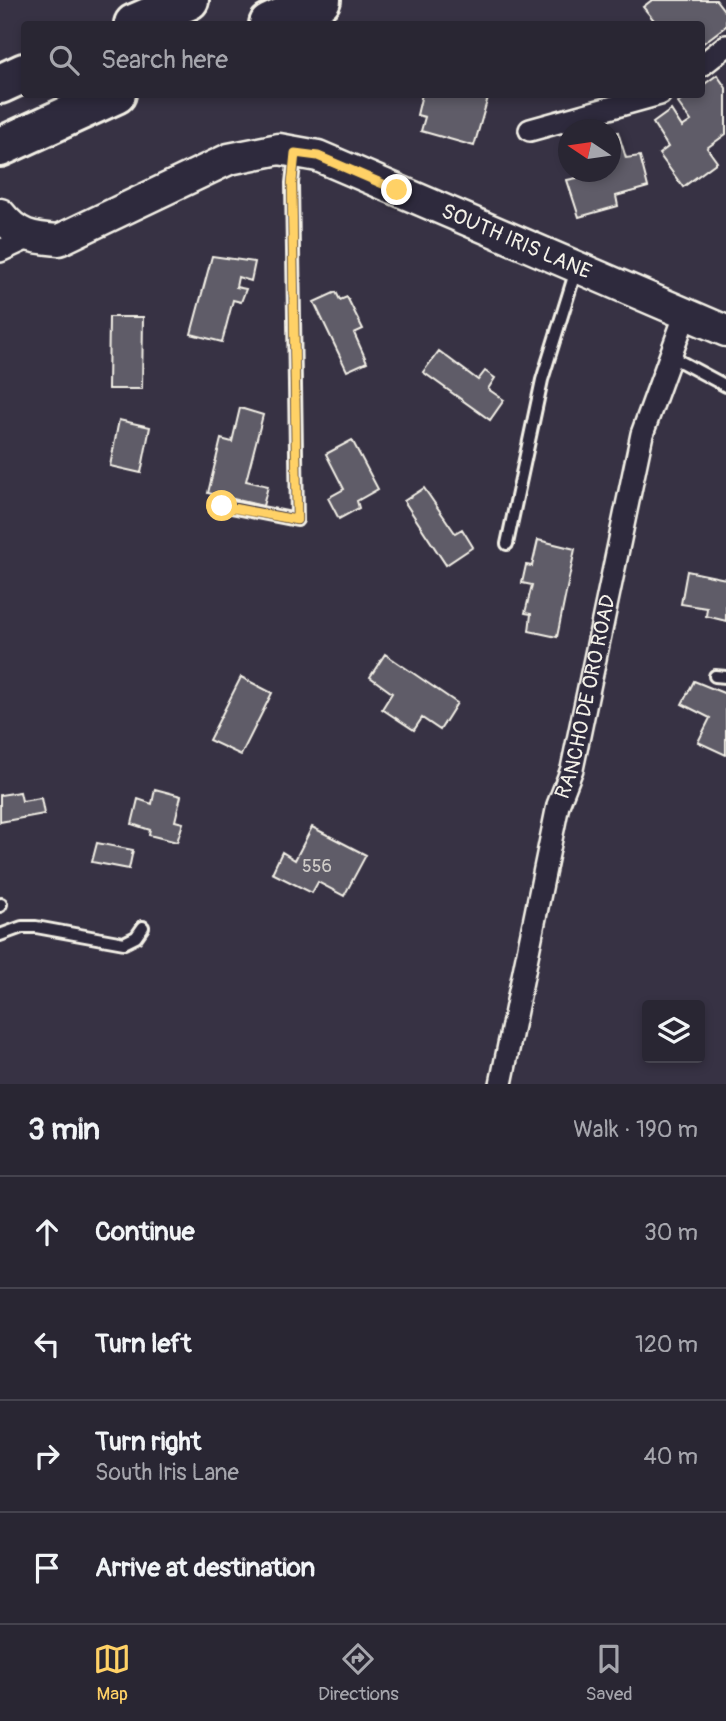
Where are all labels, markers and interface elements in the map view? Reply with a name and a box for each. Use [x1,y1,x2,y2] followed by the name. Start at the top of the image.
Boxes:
[21,21,705,98] search box
[45,41,83,79] icon: search
[101,44,228,76] text: Search here
[558,119,621,182] north arrow
[381,174,412,205] route end
[437,197,596,285] street label: SOUTH IRIS LANE
[206,490,237,521] route start
[548,592,622,802] street label: RANCHO DE ORO ROAD
[302,855,332,878] house number: 556
[642,1000,705,1063] map controls
[642,1000,705,1063] button: layers
[28,1111,100,1148] text: 3 min
[573,1115,698,1144] text: Walk · 190 m
[28,1213,66,1251] icon: ahead
[95,1216,195,1248] text: Continue
[644,1218,698,1247] text: 30 m
[28,1325,66,1363] icon: left
[95,1328,191,1360] text: Turn left
[635,1330,698,1359] text: 120 m
[95,1426,201,1458] text: Turn right
[28,1437,66,1475] icon: right
[644,1442,698,1471] text: 40 m
[95,1458,239,1487] text: South Iris Lane
[28,1549,66,1587] icon: arrive
[95,1552,315,1584] text: Arrive at destination
[93,1640,131,1706] tab: Map
[318,1640,399,1706] tab: Directions
[585,1640,633,1706] tab: Saved

